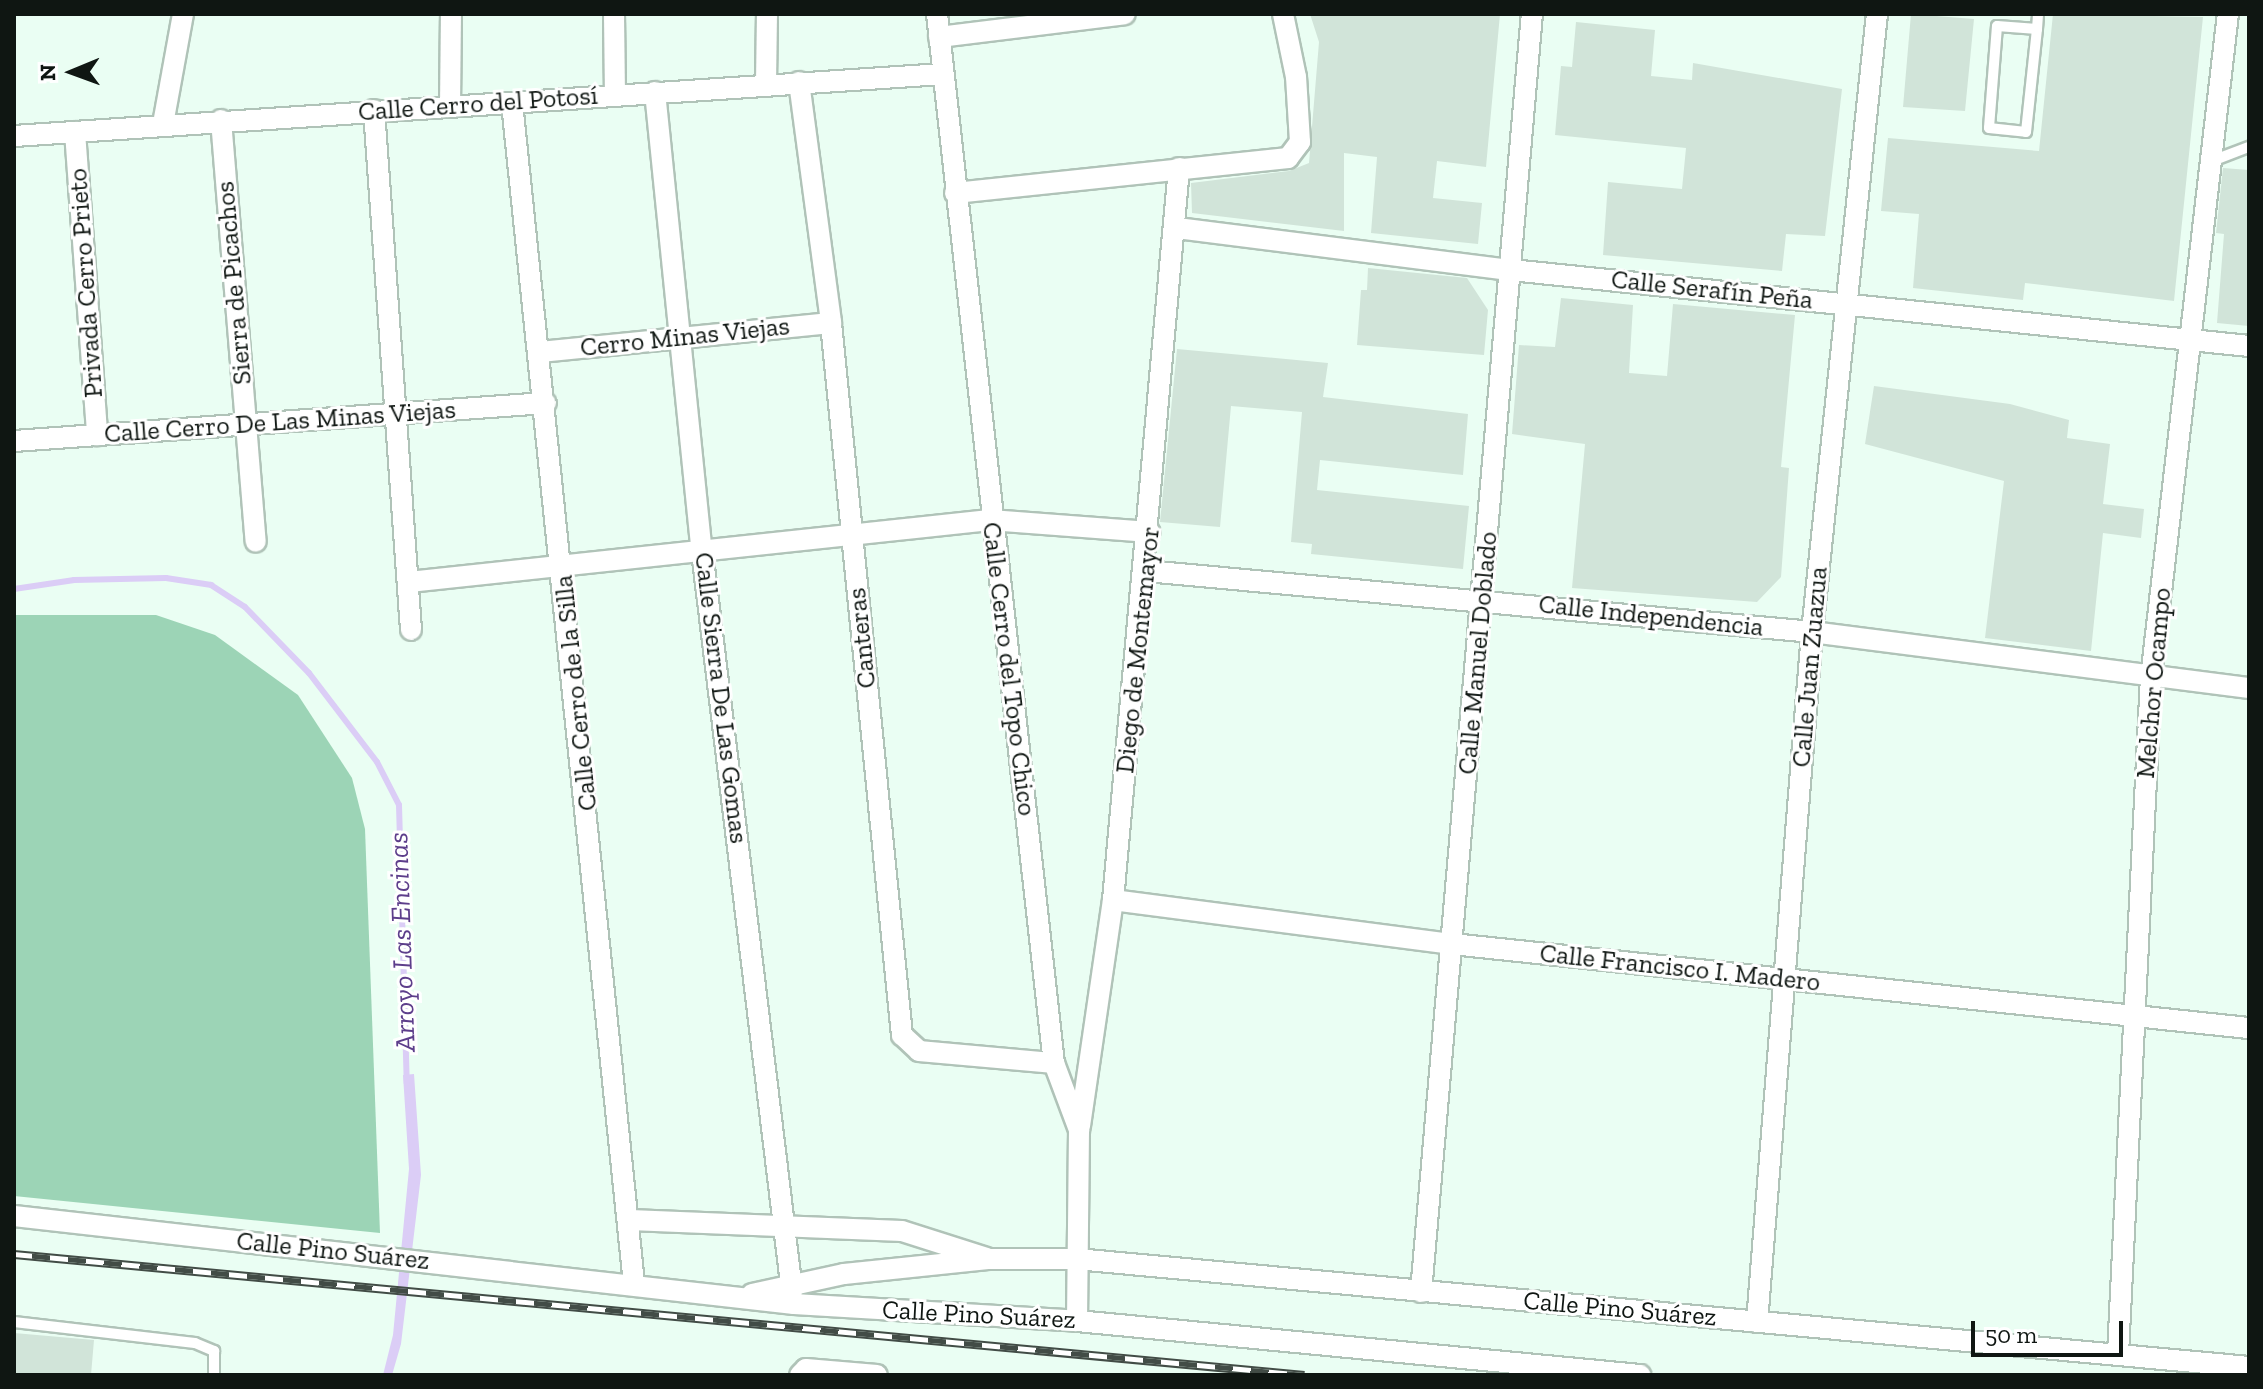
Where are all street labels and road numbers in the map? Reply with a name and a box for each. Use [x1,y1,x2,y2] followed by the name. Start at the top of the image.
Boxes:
[357,80,599,128] street label: Calle Cerro del Potosí
[62,167,110,399] street label: Privada Cerro Prieto
[210,180,258,386] street label: Sierra de Picachos
[1610,264,1814,316] street label: Calle Serafín Peña
[578,310,792,364] street label: Cerro Minas Viejas
[103,394,457,450] street label: Calle Cerro De Las Minas Viejas
[975,520,1043,818] street label: Calle Cerro del Topo Chico
[1110,525,1166,775] street label: Diego de Montemayor
[1452,530,1504,776] street label: Calle Manuel Doblado
[688,551,754,845] street label: Calle Sierra De Las Gomas
[1786,565,1834,769] street label: Calle Juan Zuazua
[548,574,604,812] street label: Calle Cerro de la Silla
[841,586,883,690] street label: Canteras
[2130,586,2178,780] street label: Melchor Ocampo
[1537,589,1765,643] street label: Calle Independencia
[1538,938,1822,998] street label: Calle Francisco I. Madero
[235,1225,431,1277] street label: Calle Pino Suárez
[1522,1285,1718,1333] street label: Calle Pino Suárez
[881,1294,1077,1336] street label: Calle Pino Suárez

